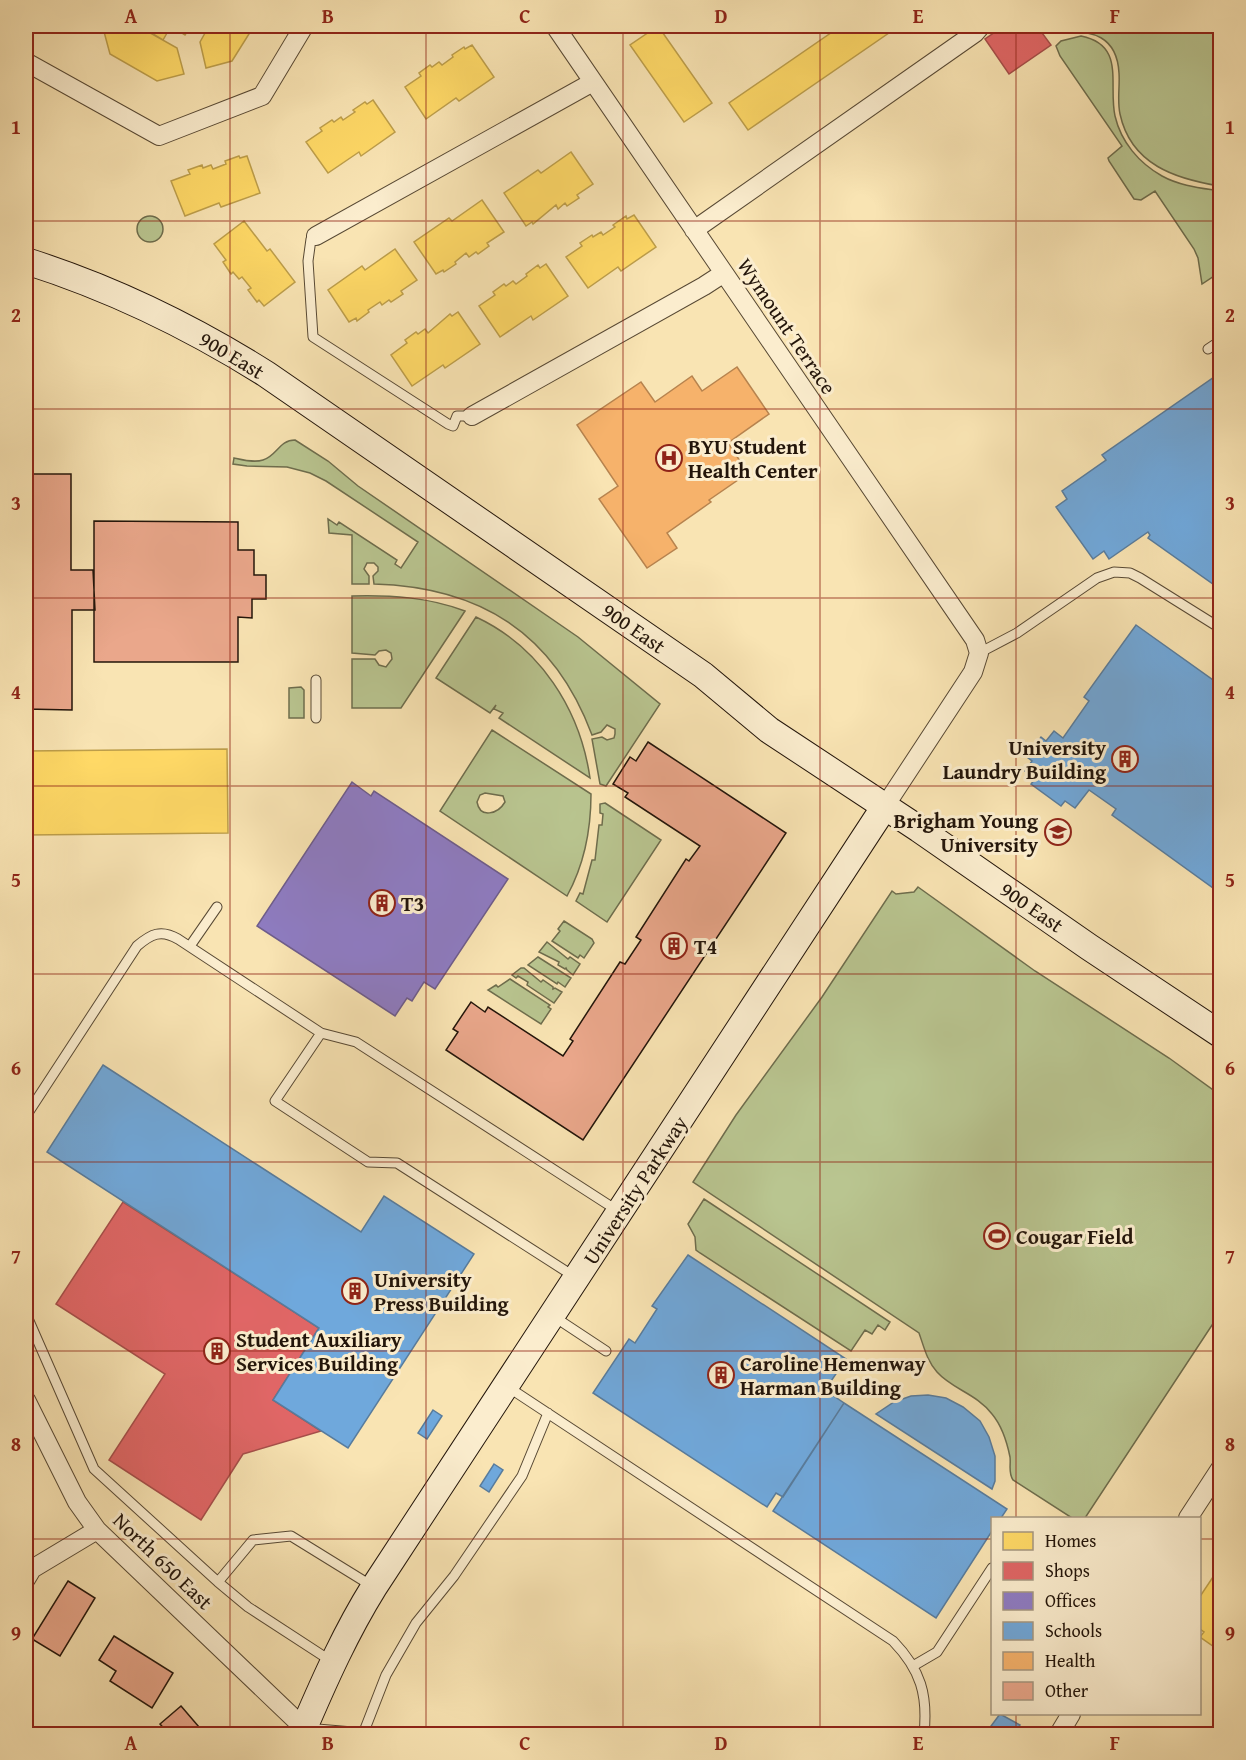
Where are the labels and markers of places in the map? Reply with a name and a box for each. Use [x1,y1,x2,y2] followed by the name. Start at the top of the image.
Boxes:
[688,431,818,486] place label: BYU Student Health Center
[654,443,684,473] hospital icon: BYU Student Health Center
[943,732,1107,787] place label: University Laundry Building
[1110,744,1140,774] building icon: University Laundry Building
[894,805,1039,860] place label: Brigham Young University
[1043,817,1073,847] school or university icon: Brigham Young University
[367,888,397,918] building icon: T3
[401,888,424,919] place label: T3
[659,931,689,961] building icon: T4
[694,931,717,962] place label: T4
[982,1221,1012,1251] sports icon: Cougar Field
[1016,1221,1133,1252] place label: Cougar Field
[374,1264,510,1319] place label: University Press Building
[340,1276,370,1306] building icon: University Press Building
[236,1324,402,1379] place label: Student Auxiliary Services Building
[202,1336,232,1366] building icon: Student Auxiliary Services Building
[740,1348,926,1403] place label: Caroline Hemenway Harman Building
[706,1360,736,1390] building icon: Caroline Hemenway Harman Building

